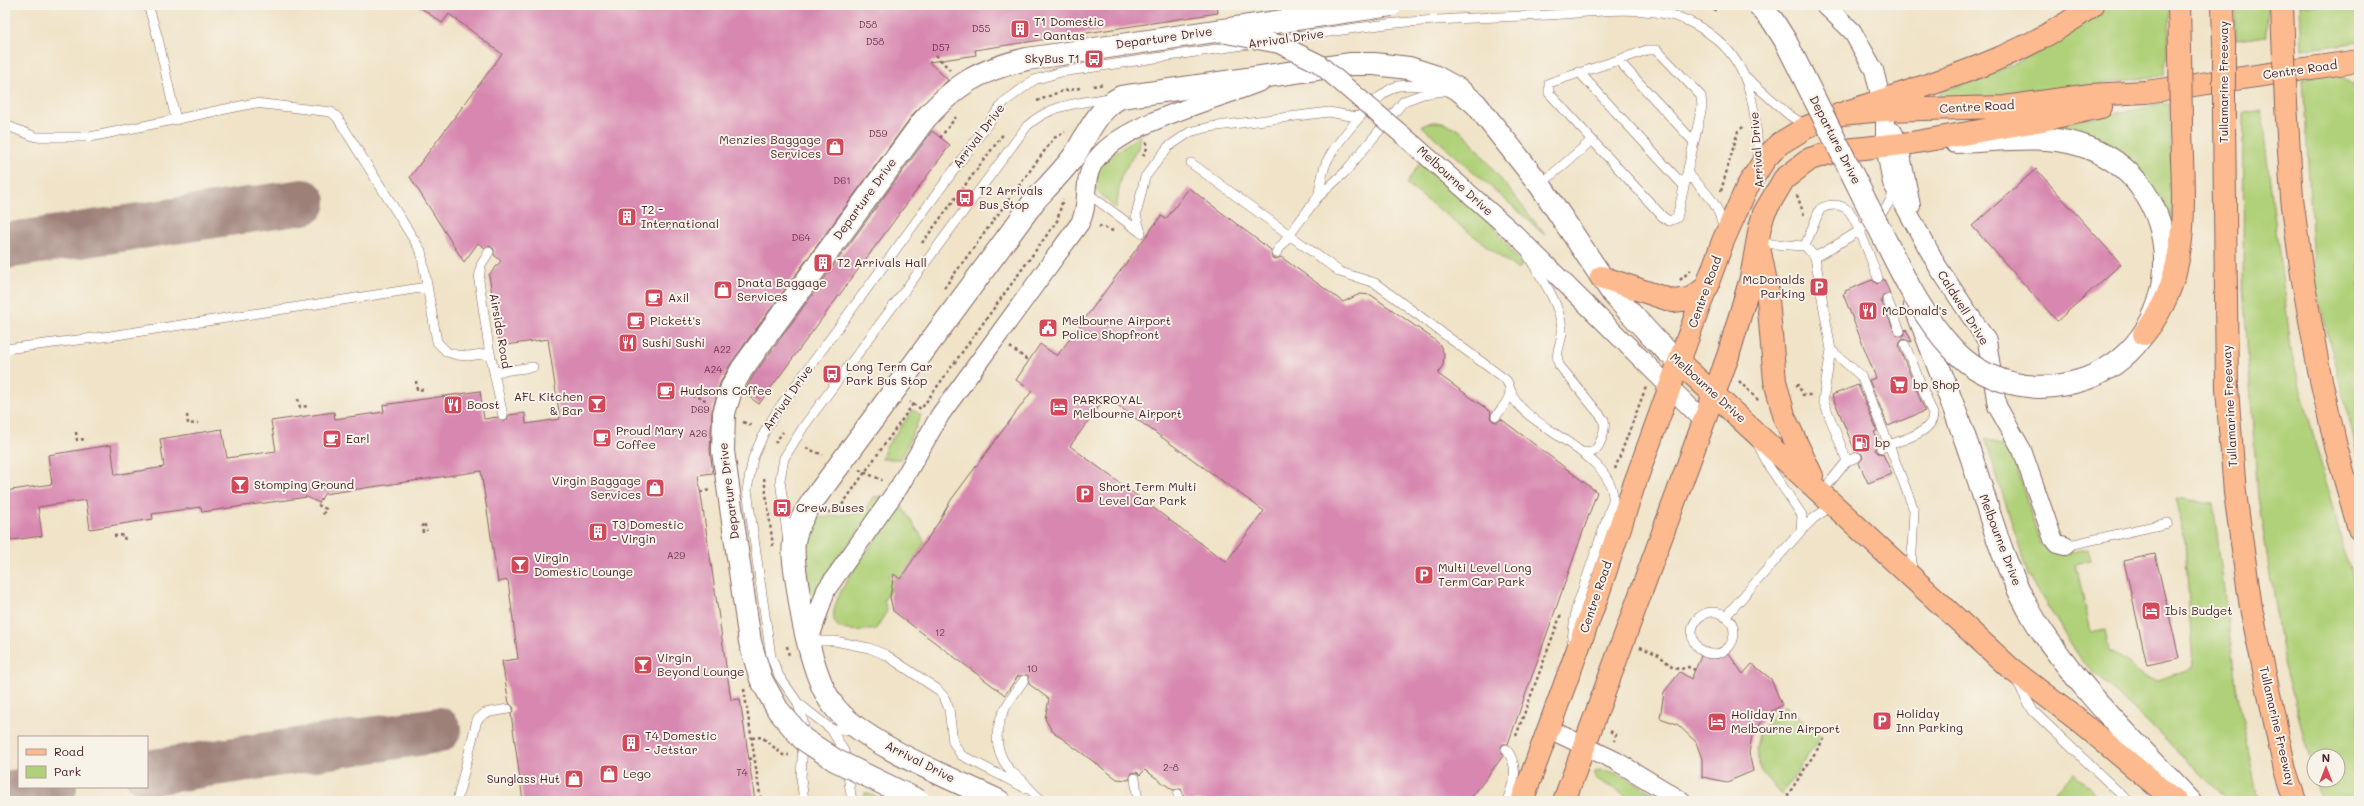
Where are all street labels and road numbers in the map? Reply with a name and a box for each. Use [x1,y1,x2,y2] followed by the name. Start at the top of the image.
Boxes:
[2215,21,2231,143] street label: Tullamarine Freeway
[1115,22,1213,52] street label: Departure Drive
[1247,25,1325,51] street label: Arrival Drive
[2262,56,2339,82] street label: Centre Road
[1807,93,1865,187] street label: Departure Drive
[1939,96,2015,116] street label: Centre Road
[949,100,1008,171] street label: Arrival Drive
[1745,111,1767,189] street label: Arrival Drive
[1414,142,1497,219] street label: Melbourne Drive
[829,154,899,243] street label: Departure Drive
[1684,253,1725,330] street label: Centre Road
[1935,267,1993,348] street label: Caldwell Drive
[486,292,516,370] street label: Airside Road
[2218,345,2240,467] street label: Tullamarine Freeway
[1667,349,1750,426] street label: Melbourne Drive
[759,362,816,433] street label: Arrival Drive
[714,442,742,540] street label: Departure Drive
[1976,491,2026,588] street label: Melbourne Drive
[1575,558,1615,635] street label: Centre Road
[2256,665,2299,787] street label: Tullamarine Freeway
[883,737,958,786] street label: Arrival Drive

